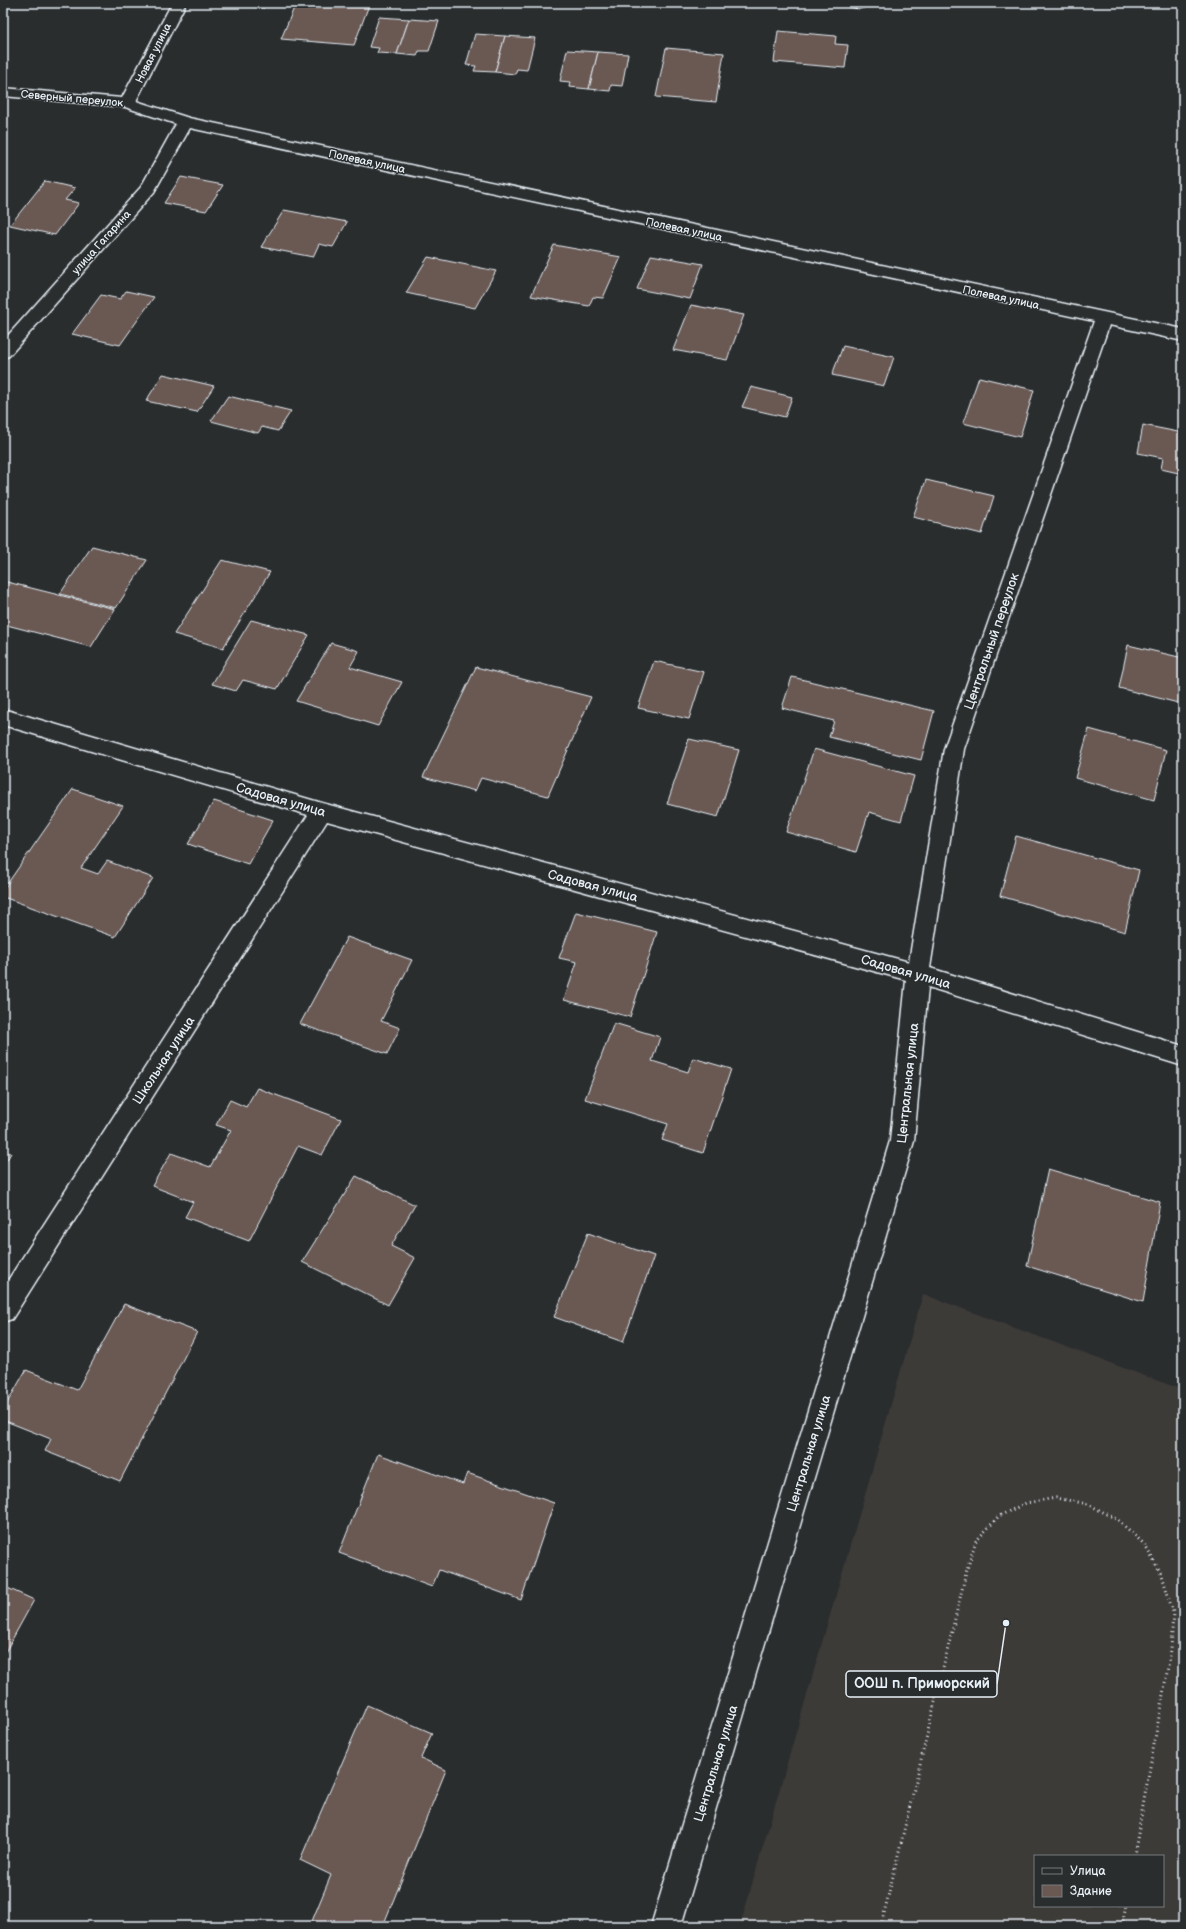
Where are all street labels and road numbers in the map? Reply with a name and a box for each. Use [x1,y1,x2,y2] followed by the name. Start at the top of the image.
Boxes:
[133,21,174,85] street label: Новая улица
[20,88,124,109] street label: Северный переулок
[327,147,407,176] street label: Полевая улица
[69,207,134,277] street label: улица Гагарина
[644,215,724,244] street label: Полевая улица
[961,283,1041,312] street label: Полевая улица
[961,571,1023,712] street label: Центральный переулок
[234,780,328,820] street label: Садовая улица
[546,866,640,906] street label: Садовая улица
[859,952,953,992] street label: Садовая улица
[129,1013,198,1107] street label: Школьная улица
[894,1022,922,1144] street label: Центральная улица
[784,1393,834,1514] street label: Центральная улица
[691,1703,741,1824] street label: Центральная улица

